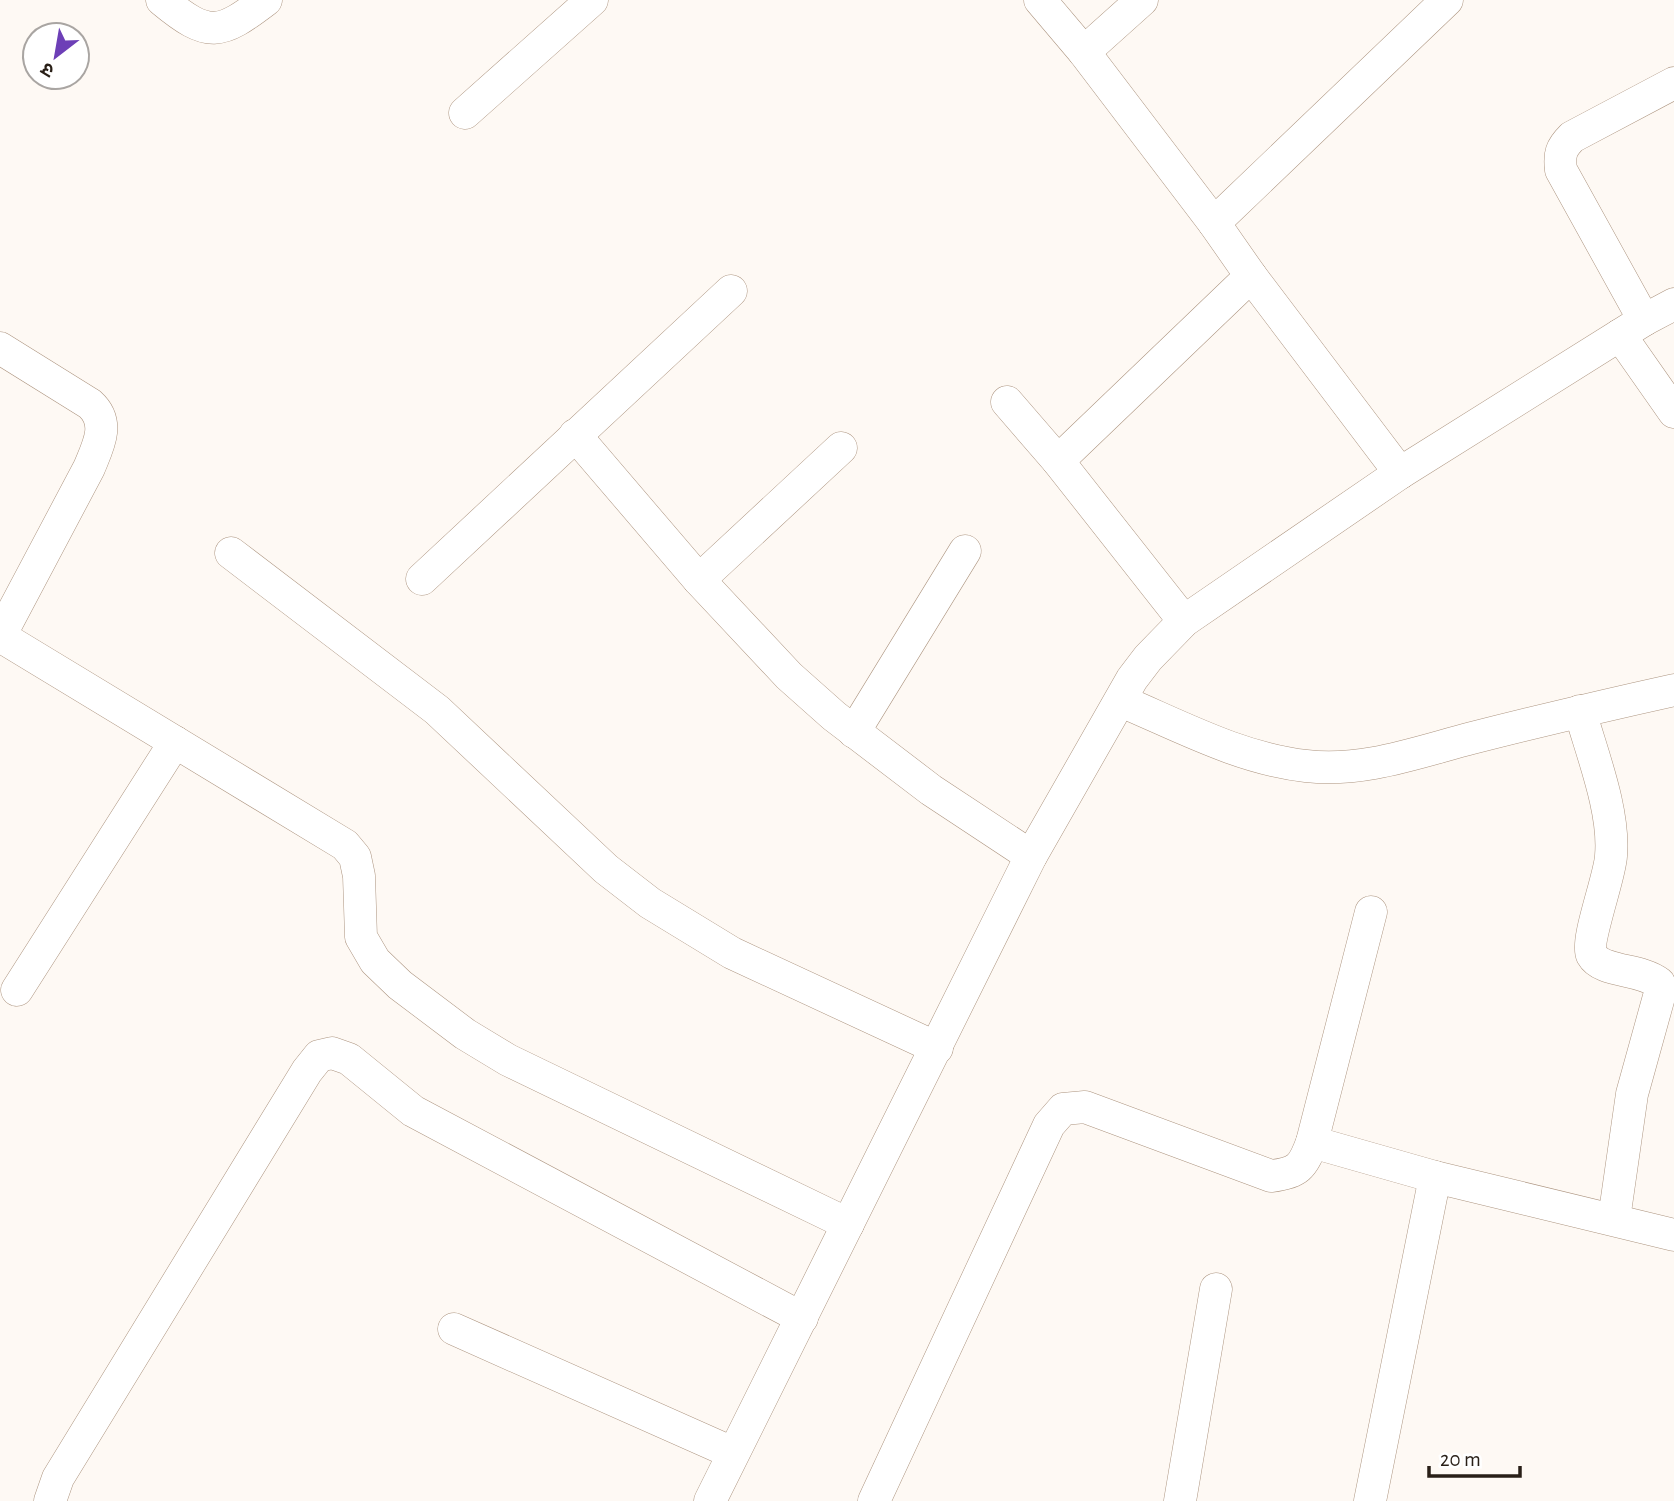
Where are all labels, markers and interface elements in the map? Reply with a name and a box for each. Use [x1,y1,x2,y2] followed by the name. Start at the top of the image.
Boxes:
[21,21,91,91] north arrow
[38,58,58,80] text: उ
[1429,1434,1520,1478] scale bar
[1440,1449,1481,1470] text: 20 m

